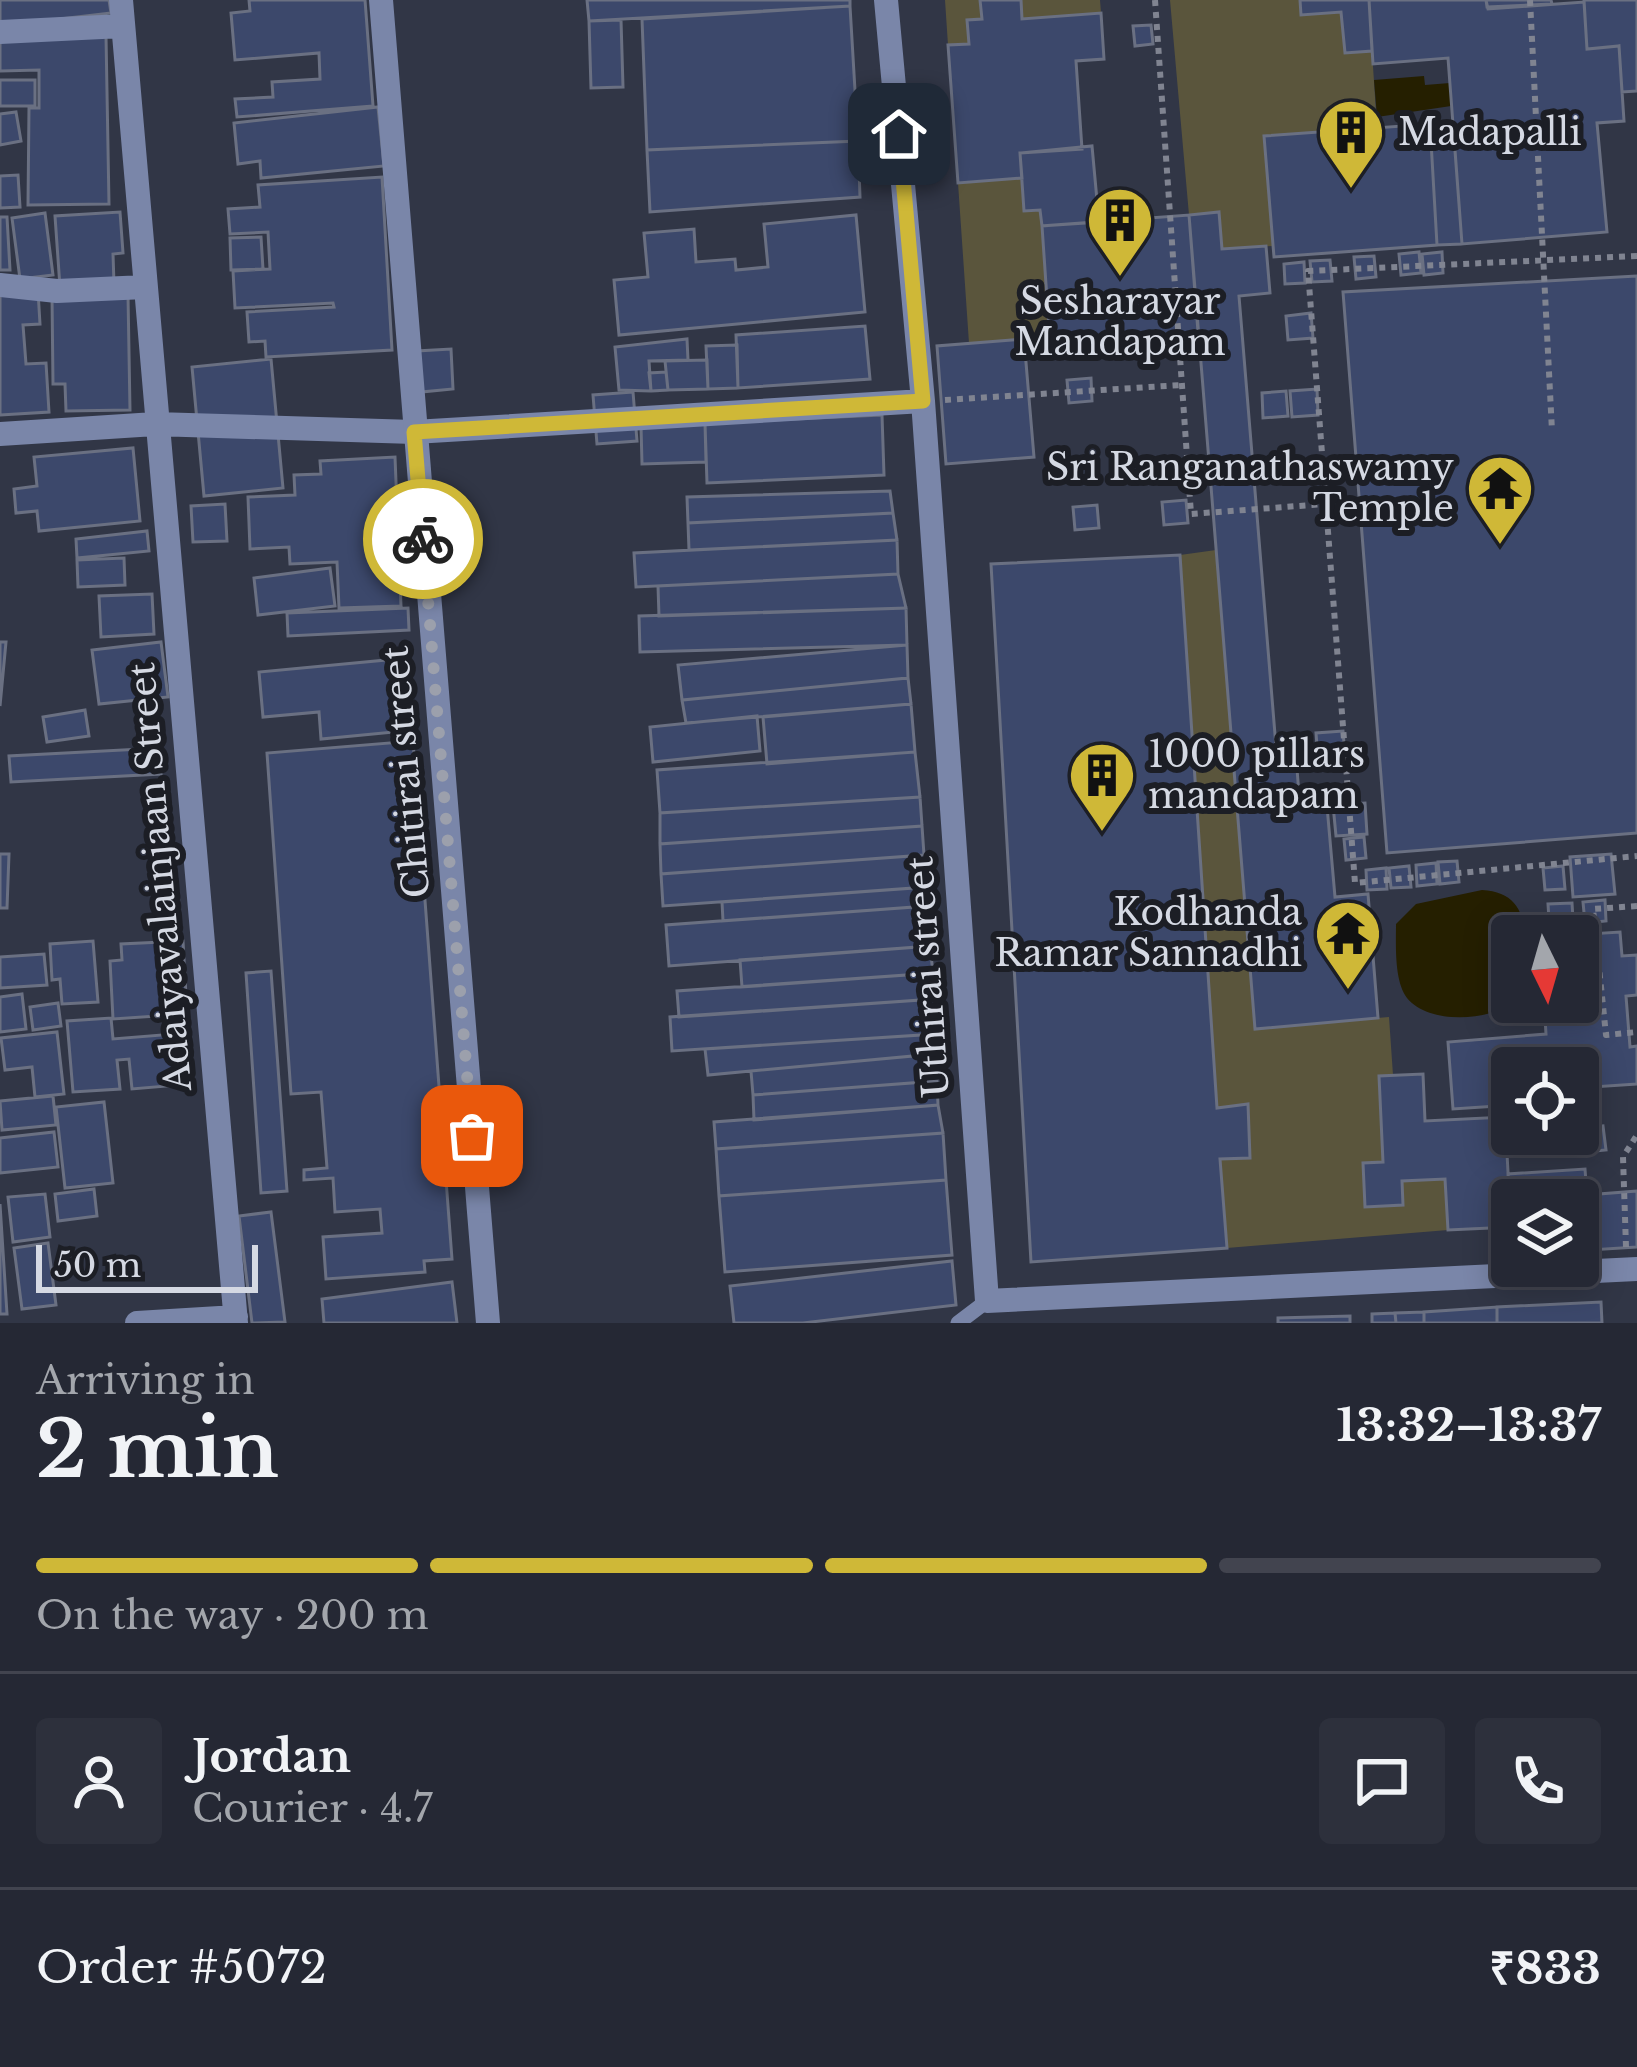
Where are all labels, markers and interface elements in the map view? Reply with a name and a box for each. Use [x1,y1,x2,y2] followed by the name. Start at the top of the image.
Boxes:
[848,83,950,185] pin
[1316,97,1386,191] building icon: Madapalli
[866,101,932,167] icon: home
[1398,110,1582,155] place label: Madapalli
[1085,185,1155,279] building icon: Sesharayar Mandapam
[1014,279,1226,365] place label: Sesharayar Mandapam
[1046,445,1454,531] place label: Sri Ranganathaswamy Temple
[1465,453,1535,547] temple icon: Sri Ranganathaswamy Temple
[363,479,483,599] courier
[390,506,456,572] icon: bike
[373,644,439,900] street label: Chitirai street
[119,660,201,1094] street label: Adaiyavalainjaan Street
[1148,732,1365,818] place label: 1000 pillars mandapam
[1067,740,1137,834] building icon: 1000 pillars mandapam
[897,854,959,1099] street label: Uthirai street
[994,890,1302,976] place label: Kodhanda Ramar Sannadhi
[1313,898,1383,992] temple icon: Kodhanda Ramar Sannadhi
[1491,915,1599,1023] north arrow
[1491,915,1599,1287] map controls
[1491,1047,1599,1155] button: locate
[421,1085,523,1187] pin
[439,1103,505,1169] icon: bag
[1491,1179,1599,1287] button: layers
[36,1239,258,1292] scale bar
[54,1245,141,1286] text: 50 m
[36,1356,255,1405] text: Arriving in
[1336,1397,1601,1453] text: 13:32–13:37
[36,1401,279,1498] text: 2 min
[36,1591,429,1640] text: On the way · 200 m
[36,1718,162,1844] button: person
[1319,1718,1445,1844] button: chat
[1475,1718,1601,1844] button: phone
[192,1728,351,1784] text: Jordan
[192,1784,433,1833] text: Courier · 4.7
[36,1939,327,1995] text: Order #5072
[1489,1940,1601,1996] text: ₹833

